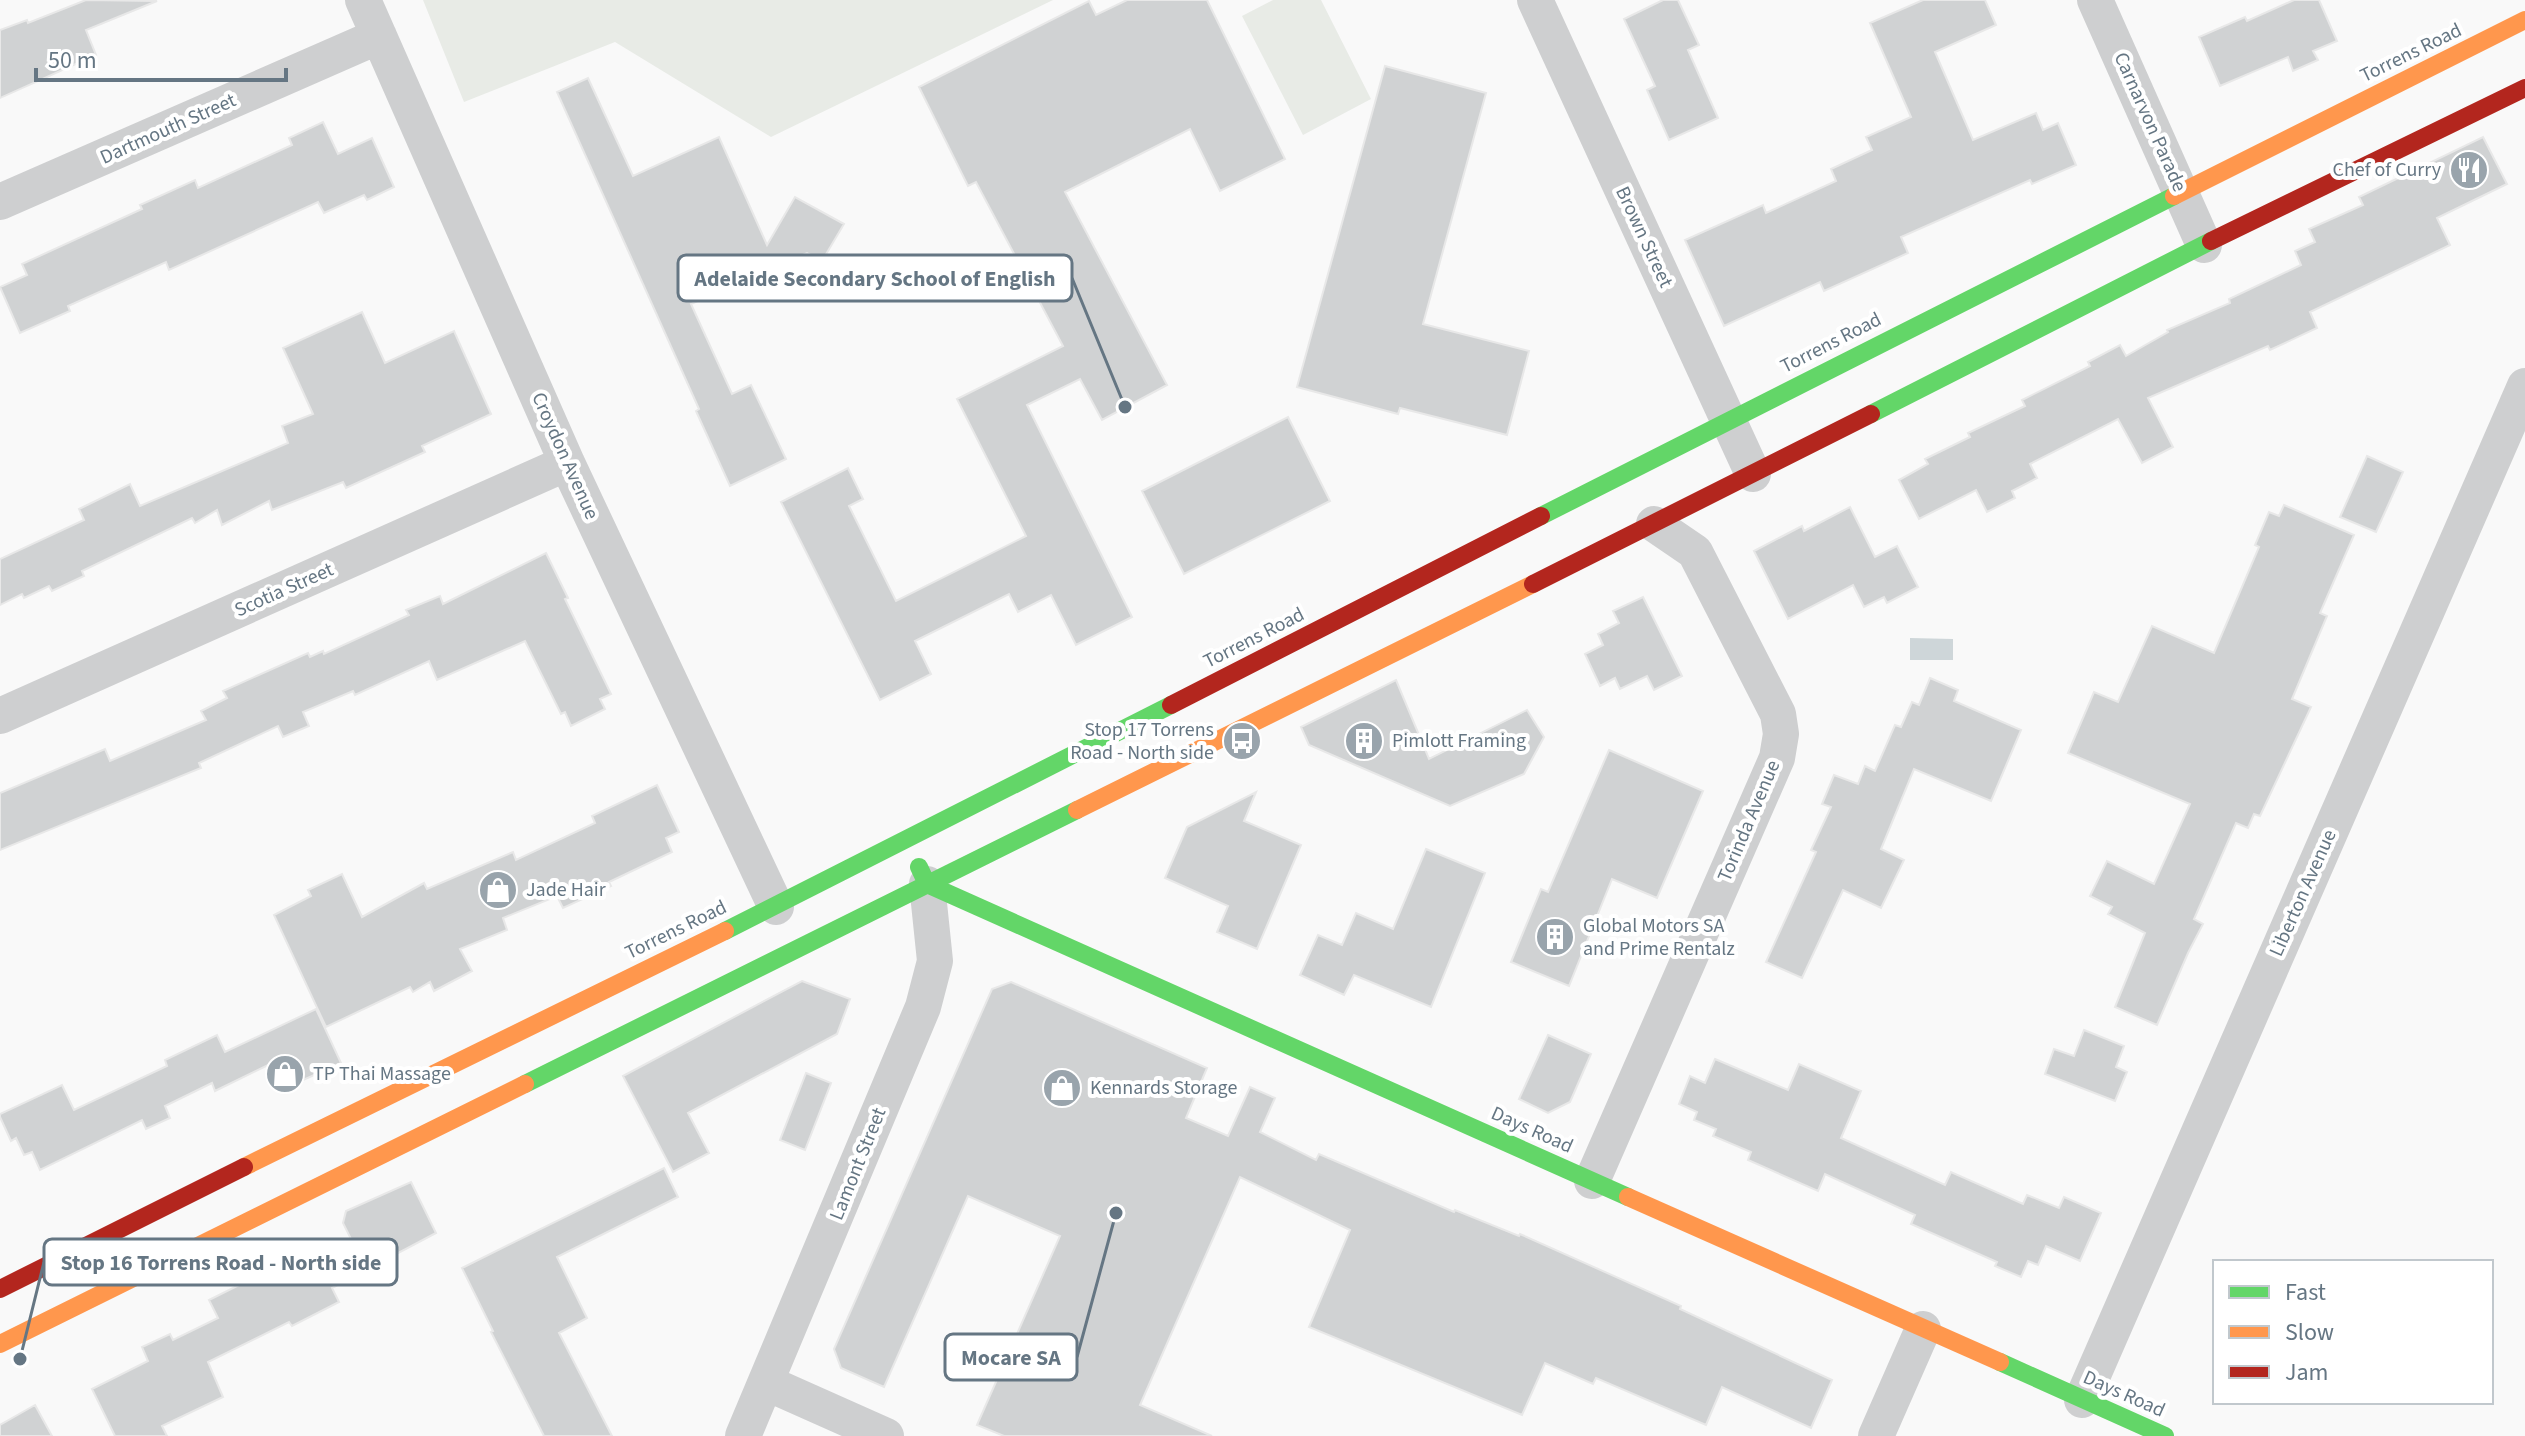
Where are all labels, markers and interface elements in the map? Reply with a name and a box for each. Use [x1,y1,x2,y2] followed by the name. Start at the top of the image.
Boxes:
[2355,16,2467,90] street label: Torrens Road
[36,32,286,82] scale bar
[48,43,97,78] text: 50 m
[2107,48,2193,196] street label: Carnarvon Parade
[96,86,241,172] street label: Dartmouth Street
[2448,149,2490,191] restaurant icon: Chef of Curry
[2333,156,2442,184] place label: Chef of Curry
[1608,182,1680,292] street label: Brown Street
[678,255,1072,301] callout: Adelaide Secondary School of English
[693,263,1056,295] text: Adelaide Secondary School of English
[1776,306,1886,380] street label: Torrens Road
[524,388,606,524] street label: Croydon Avenue
[230,556,338,624] street label: Scotia Street
[1199,601,1309,675] street label: Torrens Road
[1070,716,1214,767] place label: Stop 17 Torrens Road - North side
[1221,720,1263,762] bus stop icon: Stop 17 Torrens Road - North side
[1343,720,1385,762] building icon: Pimlott Framing
[1392,727,1526,755] place label: Pimlott Framing
[1711,756,1787,886] street label: Torinda Avenue
[2262,825,2344,961] street label: Liberton Avenue
[477,869,519,911] shop icon: Jade Hair
[526,876,606,904] place label: Jade Hair
[620,893,732,967] street label: Torrens Road
[1583,912,1735,963] place label: Global Motors SA and Prime Rentalz
[1534,916,1576,958] building icon: Global Motors SA and Prime Rentalz
[264,1053,306,1095] shop icon: TP Thai Massage
[313,1060,451,1088] place label: TP Thai Massage
[1041,1067,1083,1109] shop icon: Kennards Storage
[1090,1074,1237,1102] place label: Kennards Storage
[1487,1100,1577,1160] street label: Days Road
[823,1103,893,1224] street label: Lamont Street
[44,1239,397,1285] callout: Stop 16 Torrens Road - North side
[60,1247,382,1279] text: Stop 16 Torrens Road - North side
[2213,1260,2493,1404] legend
[2285,1275,2326,1310] text: Fast
[2285,1315,2334,1350] text: Slow
[945,1334,1077,1380] callout: Mocare SA
[961,1342,1061,1374] text: Mocare SA
[2285,1355,2329,1390] text: Jam
[2079,1364,2169,1424] street label: Days Road

